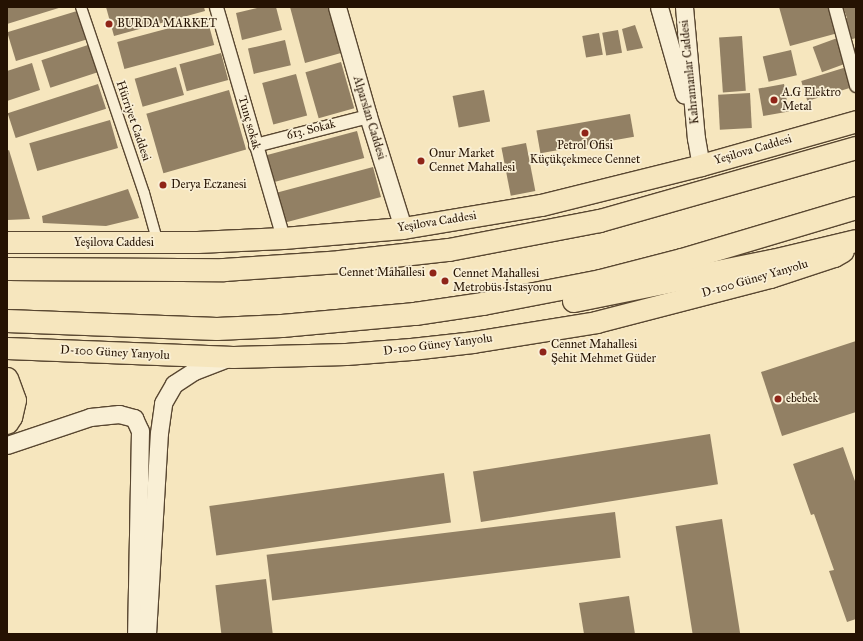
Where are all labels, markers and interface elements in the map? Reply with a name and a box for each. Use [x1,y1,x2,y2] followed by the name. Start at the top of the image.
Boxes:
[117,17,217,31] place label: BURDA MARKET
[104,19,114,29] marker: BURDA MARKET
[677,19,703,125] street label: Kahramanlar Caddesi
[349,74,389,162] street label: Alparslan Caddesi
[113,79,153,163] street label: Hürriyet Caddesi
[782,86,841,114] place label: A.G Elektro Metal
[234,94,264,152] street label: Tunç sokak
[769,95,779,105] marker: A.G Elektro Metal
[285,117,337,143] street label: 613. Sokak
[580,128,590,138] marker: Petrol Ofisi Küçükçekmece Cennet
[713,132,793,168] street label: Yeşilova Caddesi
[530,139,640,167] place label: Petrol Ofisi Küçükçekmece Cennet
[429,147,515,175] place label: Onur Market Cennet Mahallesi
[416,156,426,166] marker: Onur Market Cennet Mahallesi
[171,178,247,192] place label: Derya Eczanesi
[158,180,168,190] marker: Derya Eczanesi
[396,209,478,235] street label: Yeşilova Caddesi
[74,236,154,250] street label: Yeşilova Caddesi
[700,257,810,301] street label: D-100 Güney Yanyolu
[339,266,425,280] place label: Cennet Mahallesi
[453,267,552,295] place label: Cennet Mahallesi Metrobüs İstasyonu
[428,268,438,278] marker: Cennet Mahallesi
[440,276,450,286] marker: Cennet Mahallesi Metrobüs İstasyonu
[383,331,493,359] street label: D-100 Güney Yanyolu
[551,338,656,366] place label: Cennet Mahallesi Şehit Mehmet Güder
[60,343,170,363] street label: D-100 Güney Yanyolu
[538,347,548,357] marker: Cennet Mahallesi Şehit Mehmet Güder
[786,392,818,406] place label: ebebek
[773,394,783,404] marker: ebebek

